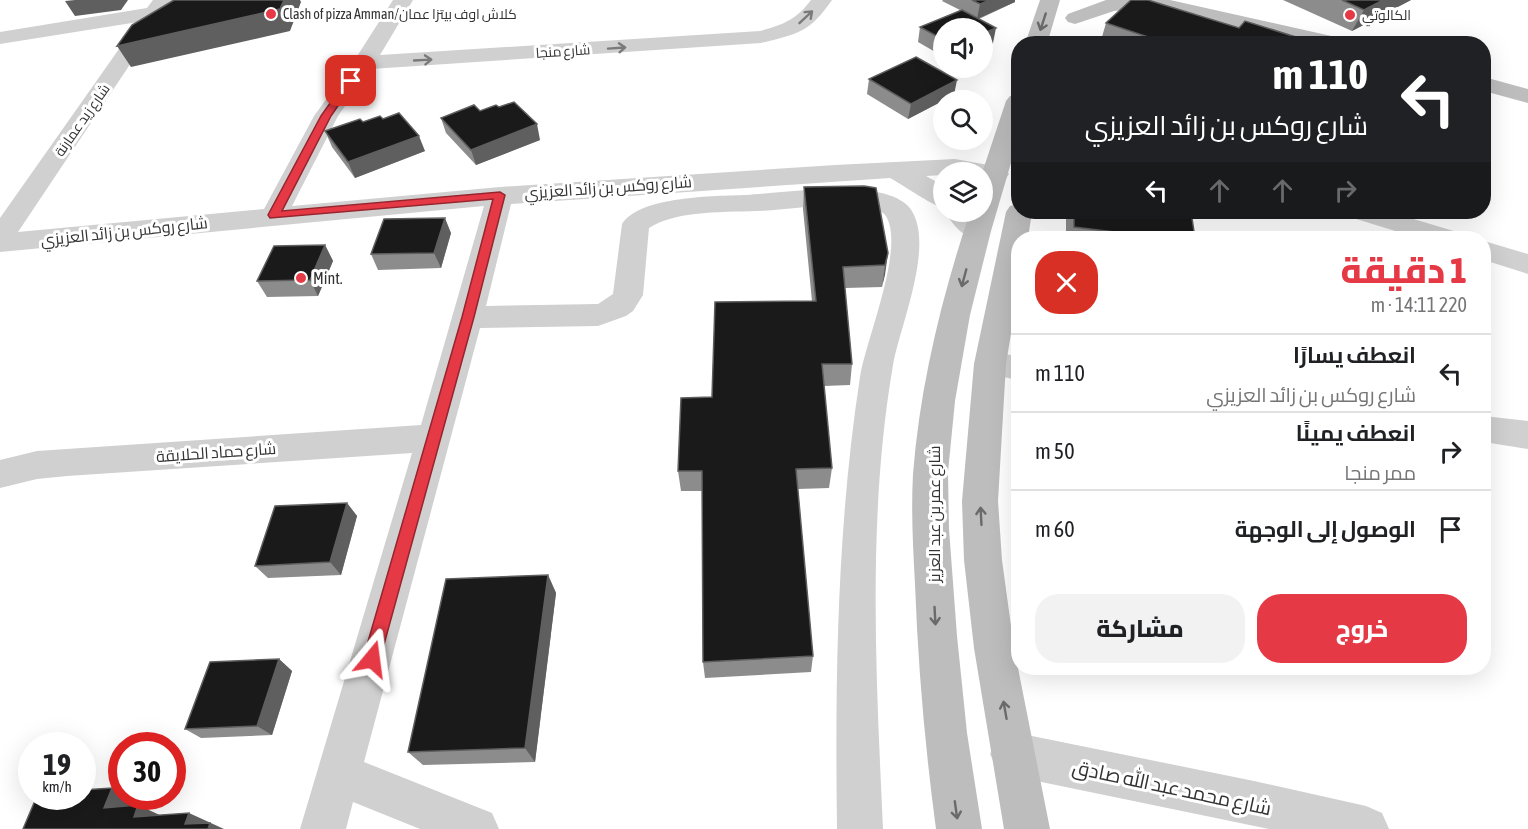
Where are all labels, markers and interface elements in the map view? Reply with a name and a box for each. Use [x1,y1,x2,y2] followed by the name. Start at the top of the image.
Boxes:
[283,6,517,22] place label: Clash of pizza Amman/كلاش اوف بيتزا عمان
[264,7,278,21] marker: Clash of pizza Amman/كلاش اوف بيتزا عمان
[1362,7,1411,27] place label: الكالوتي
[1343,8,1357,22] marker: الكالوتي
[799,10,814,25] one-way arrow
[1037,12,1048,31] one-way arrow
[933,18,993,222] map controls
[933,18,993,78] button: sound
[535,41,591,62] street label: شارع منجا
[607,42,627,53] one-way arrow
[1273,50,1368,98] text: 110 m
[412,54,432,65] one-way arrow
[325,55,376,106] pin
[1389,60,1467,138] icon: left
[334,64,367,97] icon: arrive
[51,81,114,160] street label: شارع زيد عمارنة
[933,90,993,150] button: search
[1085,110,1368,141] text: شارع روكس بن زائد العزيزي
[933,162,993,222] button: layers
[524,172,693,207] street label: شارع روكس بن زائد العزيزي
[1140,174,1173,207] icon: left
[1203,174,1236,207] icon: ahead
[1266,174,1299,207] icon: ahead
[1329,174,1362,207] icon: right
[40,213,209,254] street label: شارع روكس بن زائد العزيزي
[1341,249,1467,291] text: 1 دقيقة
[1035,251,1098,314] button: close
[958,268,970,287] one-way arrow
[313,269,343,287] place label: Mint.
[294,271,308,285] marker: Mint.
[1371,293,1467,316] text: 220 m · 14:11
[1293,342,1416,368] text: انعطف يسارًا
[1434,357,1467,390] icon: left
[1035,360,1085,386] text: 110 m
[1206,383,1416,406] text: شارع روكس بن زائد العزيزي
[1296,420,1416,446] text: انعطف يمينًا
[1434,435,1467,468] icon: right
[1035,438,1075,464] text: 50 m
[155,439,277,468] street label: شارع حماد الحلايقة
[925,445,946,584] street label: شارع عمر بن عبد العزيز
[1344,461,1416,484] text: ممر منجا
[975,507,986,527] one-way arrow
[1434,513,1467,546] icon: arrive
[1035,516,1075,542] text: 60 m
[1235,516,1416,542] text: الوصول إلى الوجهة
[1035,594,1245,663] button: مشاركة
[1257,594,1467,663] button: خروج
[929,606,941,626] one-way arrow
[340,627,404,691] position arrow
[999,700,1010,720] one-way arrow
[108,732,186,810] speed limit sign: 30
[43,747,71,781] text: 19
[1070,754,1274,822] street label: شارع محمد عبد الله صادق
[42,778,72,795] text: km/h
[951,800,962,819] one-way arrow

